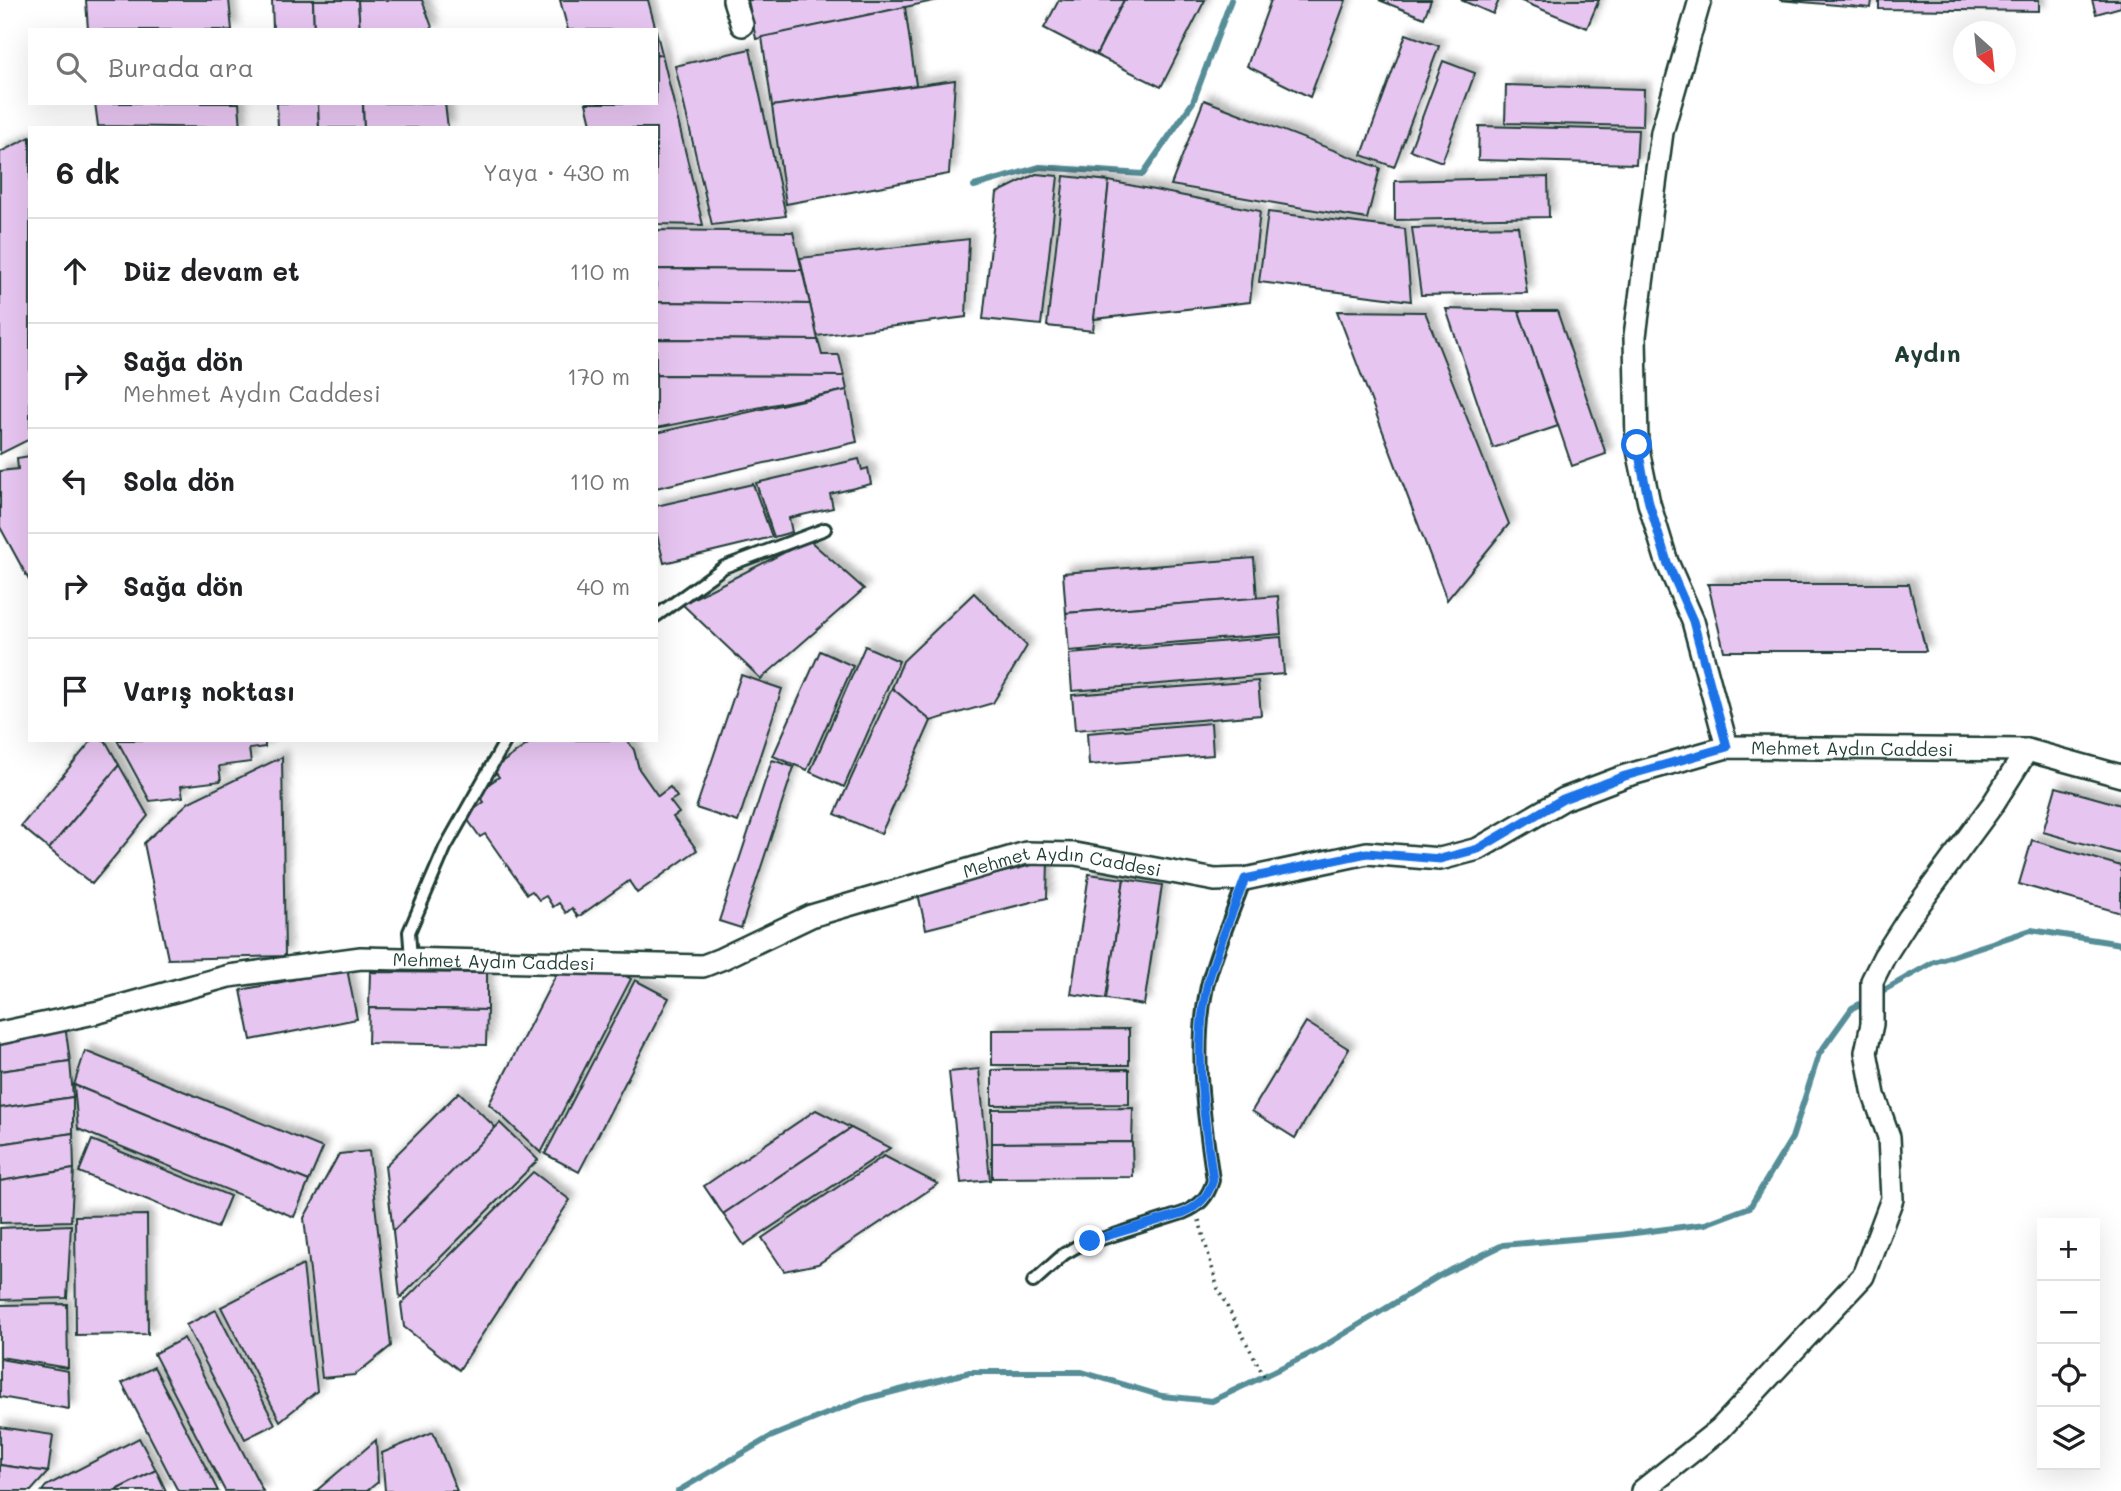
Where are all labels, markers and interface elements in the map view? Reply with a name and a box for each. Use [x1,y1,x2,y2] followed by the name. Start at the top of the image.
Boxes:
[1953,21,2016,84] north arrow
[28,28,658,105] search box
[52,48,90,86] icon: search
[108,50,254,84] text: Burada ara
[56,152,120,192] text: 6 dk
[483,157,630,187] text: Yaya · 430 m
[56,252,94,290] icon: ahead
[123,254,300,288] text: Düz devam et
[570,256,630,286] text: 110 m
[1893,337,1961,368] district label: Aydın
[123,344,243,378] text: Sağa dön
[56,357,94,395] icon: right
[567,361,630,391] text: 170 m
[123,378,381,408] text: Mehmet Aydın Caddesi
[1621,429,1652,460] route start
[56,462,94,500] icon: left
[123,464,235,498] text: Sola dön
[570,466,630,496] text: 110 m
[56,567,94,605] icon: right
[123,569,243,603] text: Sağa dön
[577,571,630,601] text: 40 m
[56,672,94,710] icon: arrive
[123,674,296,708] text: Varış noktası
[1751,735,1953,761] street label: Mehmet Aydın Caddesi
[960,840,1163,883] street label: Mehmet Aydın Caddesi
[392,947,595,975] street label: Mehmet Aydın Caddesi
[2037,1218,2100,1470] map controls
[2037,1218,2100,1281] button: +
[1074,1225,1105,1256] route end
[2037,1281,2100,1344] button: −
[2037,1344,2100,1407] button: locate
[2037,1407,2100,1470] button: layers

